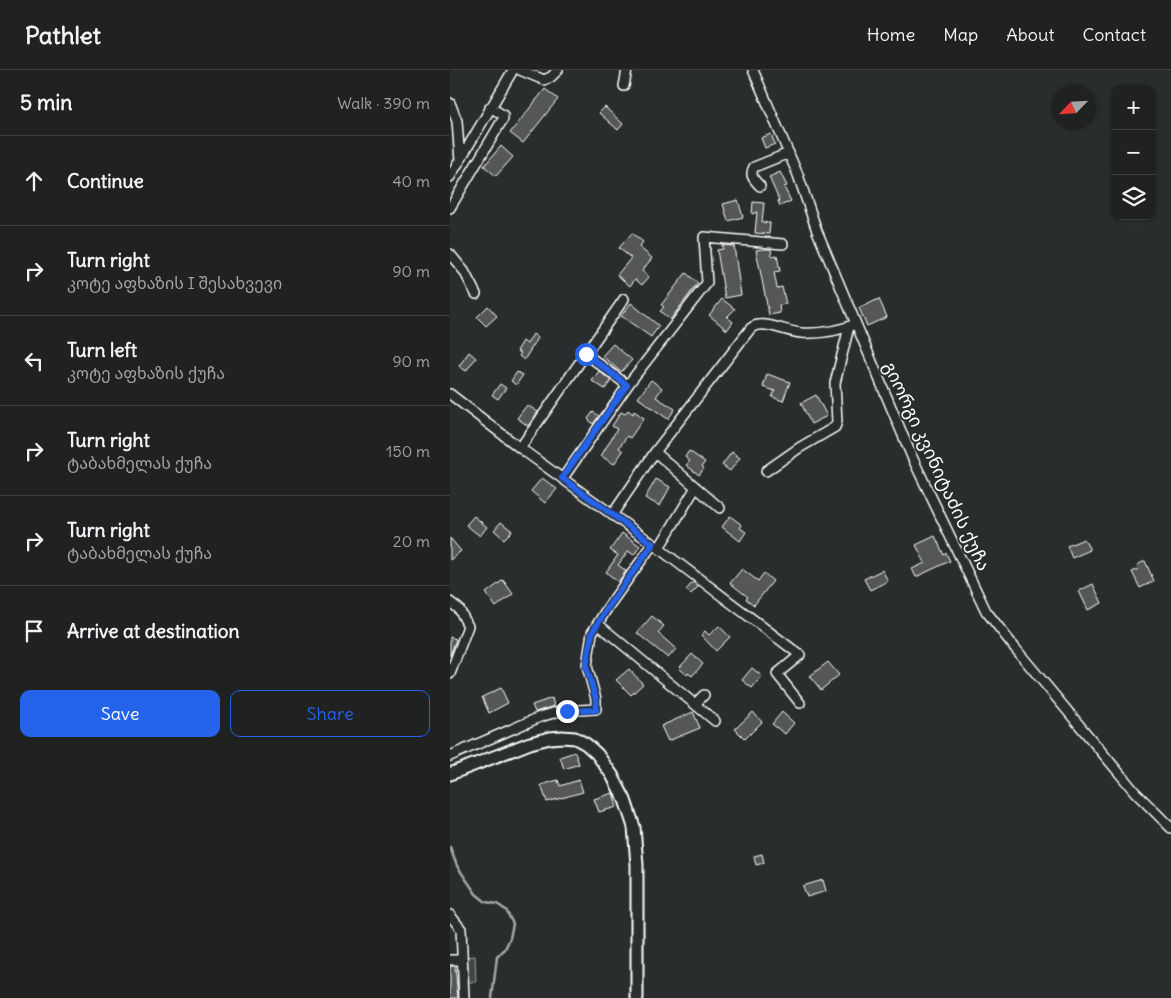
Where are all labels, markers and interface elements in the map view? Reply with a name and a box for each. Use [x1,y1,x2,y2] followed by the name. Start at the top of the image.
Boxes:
[25,20,101,50] text: Pathlet
[867,23,915,46] text: Home
[943,23,978,46] text: Map
[1006,23,1054,46] text: About
[1082,23,1146,46] text: Contact
[1051,85,1096,130] north arrow
[1111,85,1156,220] map controls
[1111,85,1156,130] button: +
[20,89,72,116] text: 5 min
[337,93,430,113] text: Walk · 390 m
[1111,130,1156,175] button: −
[20,167,48,195] icon: ahead
[67,169,144,193] text: Continue
[392,171,430,191] text: 40 m
[1111,175,1156,220] button: layers
[67,248,150,272] text: Turn right
[20,257,48,285] icon: right
[392,261,430,281] text: 90 m
[67,273,282,293] text: კოტე აფხაზის I შესახვევი
[67,338,137,362] text: Turn left
[575,343,598,366] route start
[20,347,48,375] icon: left
[392,351,430,371] text: 90 m
[878,358,996,574] street label: გიორგი კვინიტაძის ქუჩა
[67,363,225,383] text: კოტე აფხაზის ქუჩა
[67,428,150,452] text: Turn right
[20,437,48,465] icon: right
[386,441,430,461] text: 150 m
[67,453,212,473] text: ტაბახმელას ქუჩა
[67,518,150,542] text: Turn right
[20,527,48,555] icon: right
[393,531,430,551] text: 20 m
[67,543,212,563] text: ტაბახმელას ქუჩა
[20,617,48,645] icon: arrive
[67,619,240,643] text: Arrive at destination
[20,690,220,737] button: Save
[230,690,430,737] button: Share
[556,700,579,723] route end

